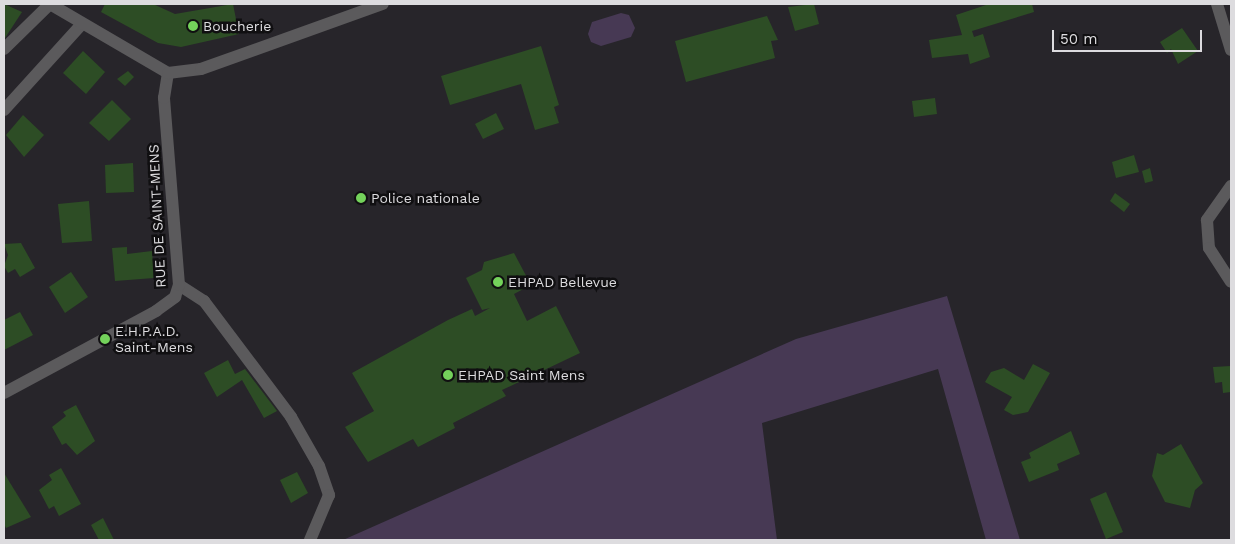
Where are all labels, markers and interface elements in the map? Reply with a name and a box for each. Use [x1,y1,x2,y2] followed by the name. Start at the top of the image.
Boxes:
[203,18,271,34] place label: Boucherie
[187,20,199,32] marker: Boucherie
[1055,20,1205,52] scale bar
[1060,30,1097,48] text: 50 m
[145,144,169,288] street label: RUE DE SAINT-MENS
[371,190,480,206] place label: Police nationale
[355,192,367,204] marker: Police nationale
[508,274,617,290] place label: EHPAD Bellevue
[492,276,504,288] marker: EHPAD Bellevue
[115,323,193,356] place label: E.H.P.A.D. Saint-Mens
[99,333,111,345] marker: E.H.P.A.D. Saint-Mens
[458,367,585,383] place label: EHPAD Saint Mens
[442,369,454,381] marker: EHPAD Saint Mens

